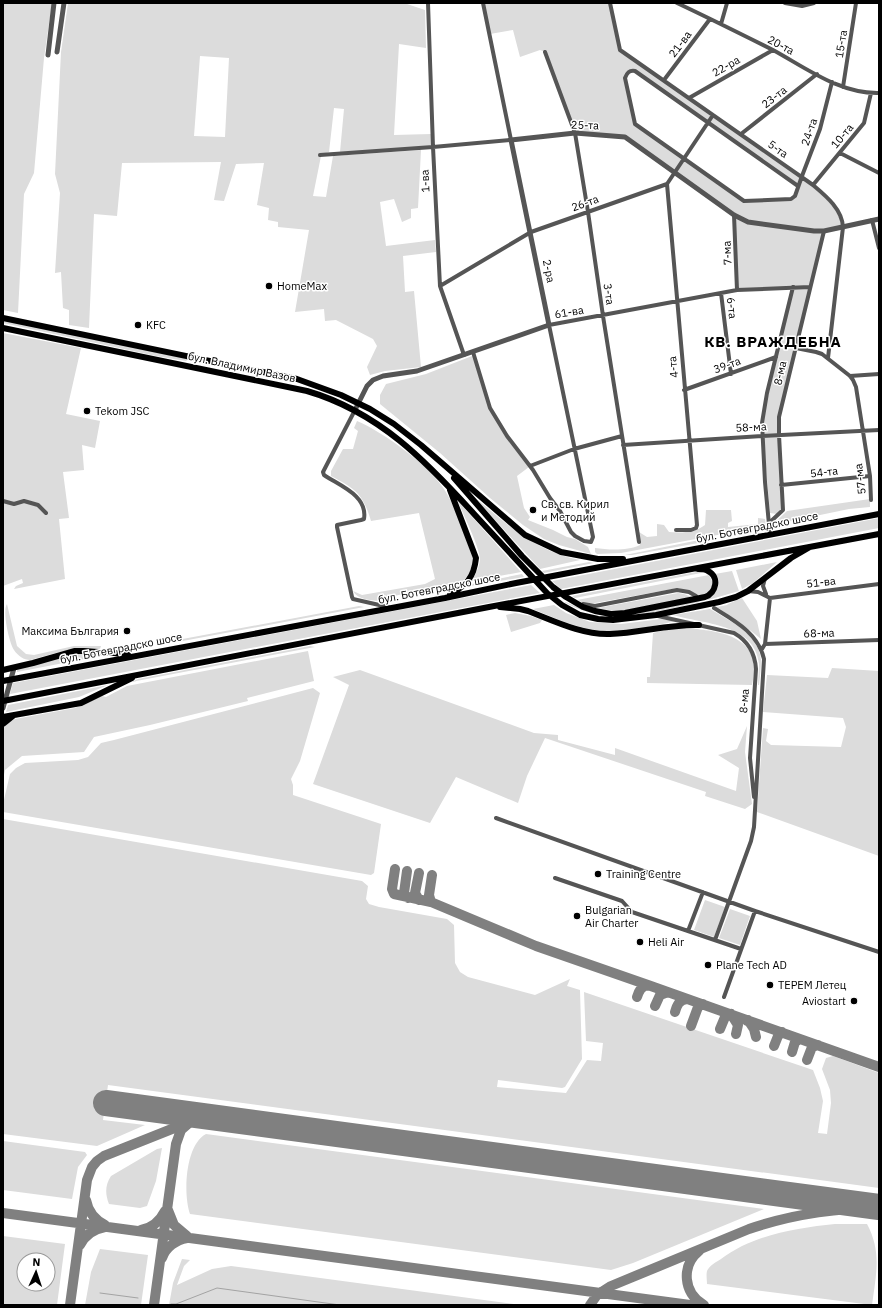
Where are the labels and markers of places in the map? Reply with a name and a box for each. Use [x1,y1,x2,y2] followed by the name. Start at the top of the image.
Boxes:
[277,279,327,293] place label: HomeMax
[264,281,274,291] marker: HomeMax
[146,318,166,332] place label: KFC
[133,320,143,330] marker: KFC
[95,404,150,418] place label: Tekom JSC
[82,406,92,416] marker: Tekom JSC
[541,497,609,524] place label: Св. св. Кирил и Методий
[528,505,538,515] marker: Св. св. Кирил и Методий
[21,624,119,638] place label: Максима България
[122,626,132,636] marker: Максима България
[606,867,681,881] place label: Training Centre
[593,869,603,879] marker: Training Centre
[585,903,638,930] place label: Bulgarian Air Charter
[572,911,582,921] marker: Bulgarian Air Charter
[648,935,684,949] place label: Heli Air
[635,937,645,947] marker: Heli Air
[716,958,787,972] place label: Plane Tech AD
[703,960,713,970] marker: Plane Tech AD
[778,978,847,992] place label: ТЕРЕМ Летец
[765,980,775,990] marker: ТЕРЕМ Летец
[802,994,846,1008] place label: Aviostart
[849,996,859,1006] marker: Aviostart

